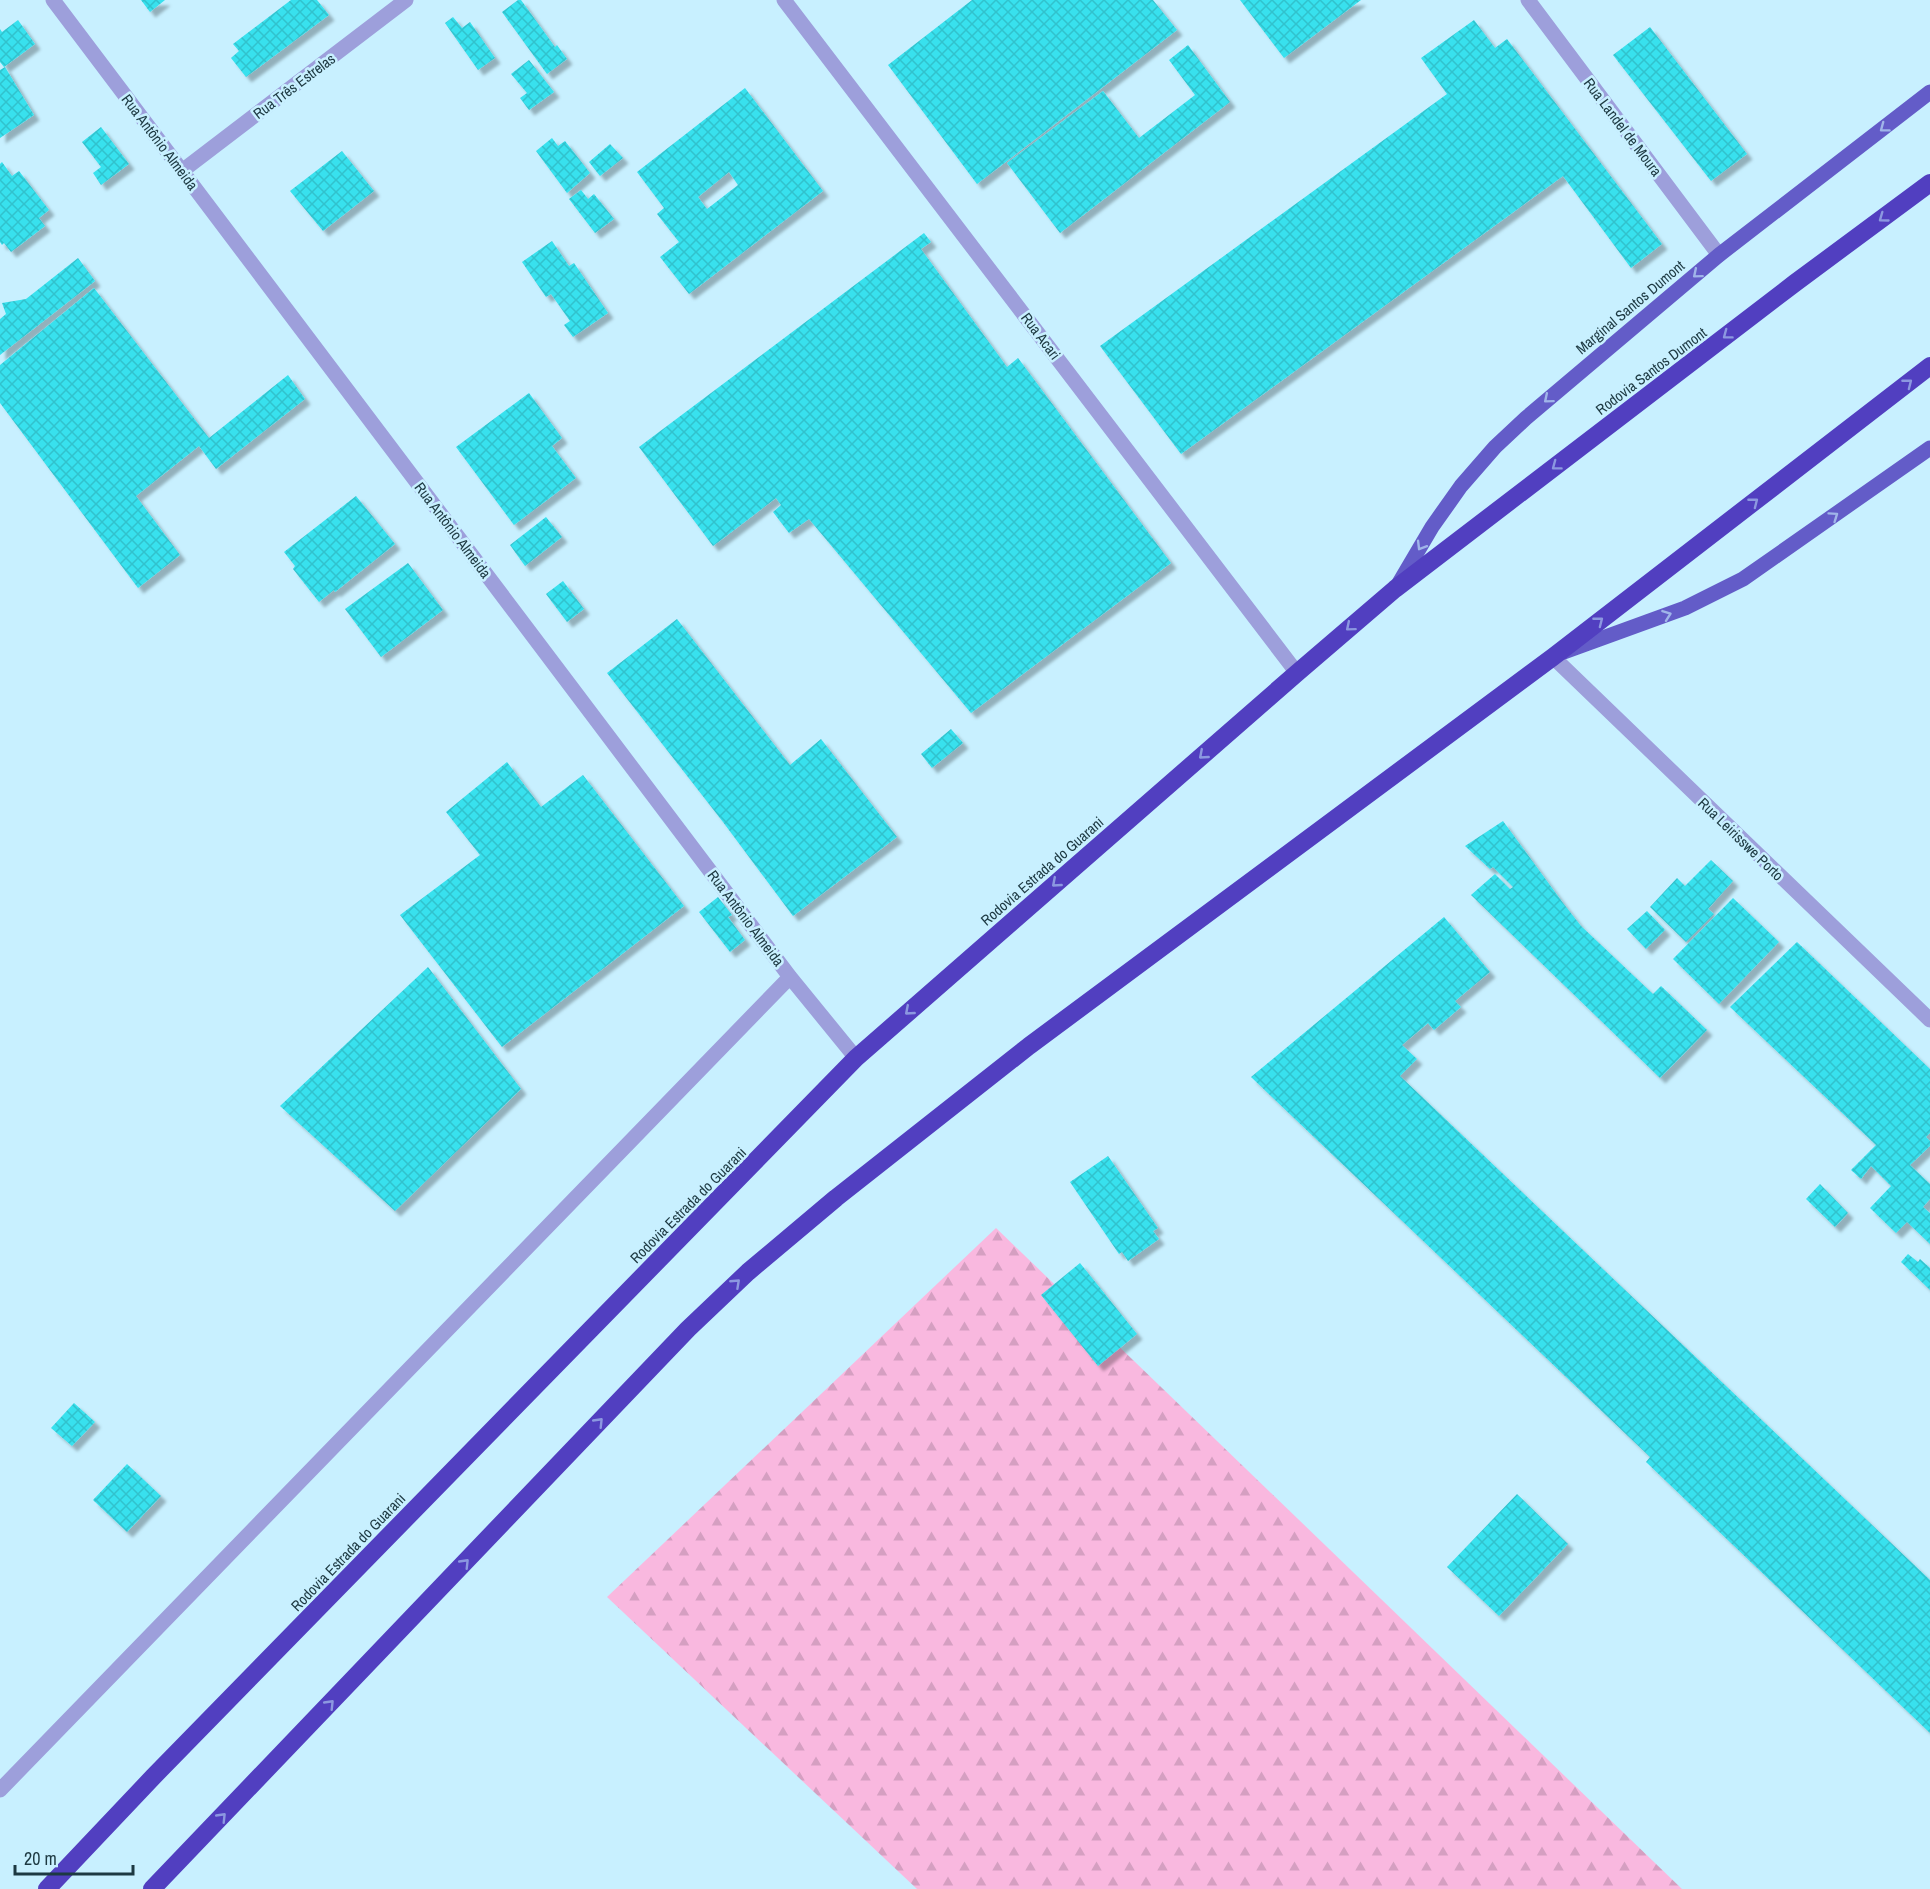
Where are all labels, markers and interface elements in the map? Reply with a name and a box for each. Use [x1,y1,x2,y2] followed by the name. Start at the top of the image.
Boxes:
[249,48,339,124] street label: Rua Três Estrelas
[1579,73,1667,181] street label: Rua Landel de Moura
[117,90,203,195] street label: Rua Antônio Almeida
[1879,120,1890,131] one-way arrow
[1878,211,1889,222] one-way arrow
[1571,255,1689,359] street label: Marginal Santos Dumont
[1693,266,1704,277] one-way arrow
[1016,308,1066,364] street label: Rua Acari
[1591,322,1711,420] street label: Rodovia Santos Dumont
[1723,328,1734,339] one-way arrow
[1901,379,1912,390] one-way arrow
[1544,392,1555,403] one-way arrow
[1551,459,1562,470] one-way arrow
[410,478,496,583] street label: Rua Antônio Almeida
[1747,498,1758,509] one-way arrow
[1828,512,1839,523] one-way arrow
[1417,540,1428,550] one-way arrow
[1661,609,1672,622] one-way arrow
[1592,617,1603,628] one-way arrow
[1346,620,1357,631] one-way arrow
[1199,748,1210,759] one-way arrow
[1694,793,1788,885] street label: Rua Leirisswe Porto
[976,812,1108,930] street label: Rodovia Estrada do Guarani
[703,866,789,971] street label: Rua Antônio Almeida
[1052,876,1063,887] one-way arrow
[905,1004,916,1015] one-way arrow
[625,1142,751,1268] street label: Rodovia Estrada do Guarani
[730,1279,740,1290] one-way arrow
[592,1418,603,1429] one-way arrow
[286,1488,410,1616] street label: Rodovia Estrada do Guarani
[457,1559,468,1570] one-way arrow
[323,1700,334,1710] one-way arrow
[214,1813,225,1824] one-way arrow
[15,1838,134,1876] scale bar
[24,1846,57,1871] text: 20 m

